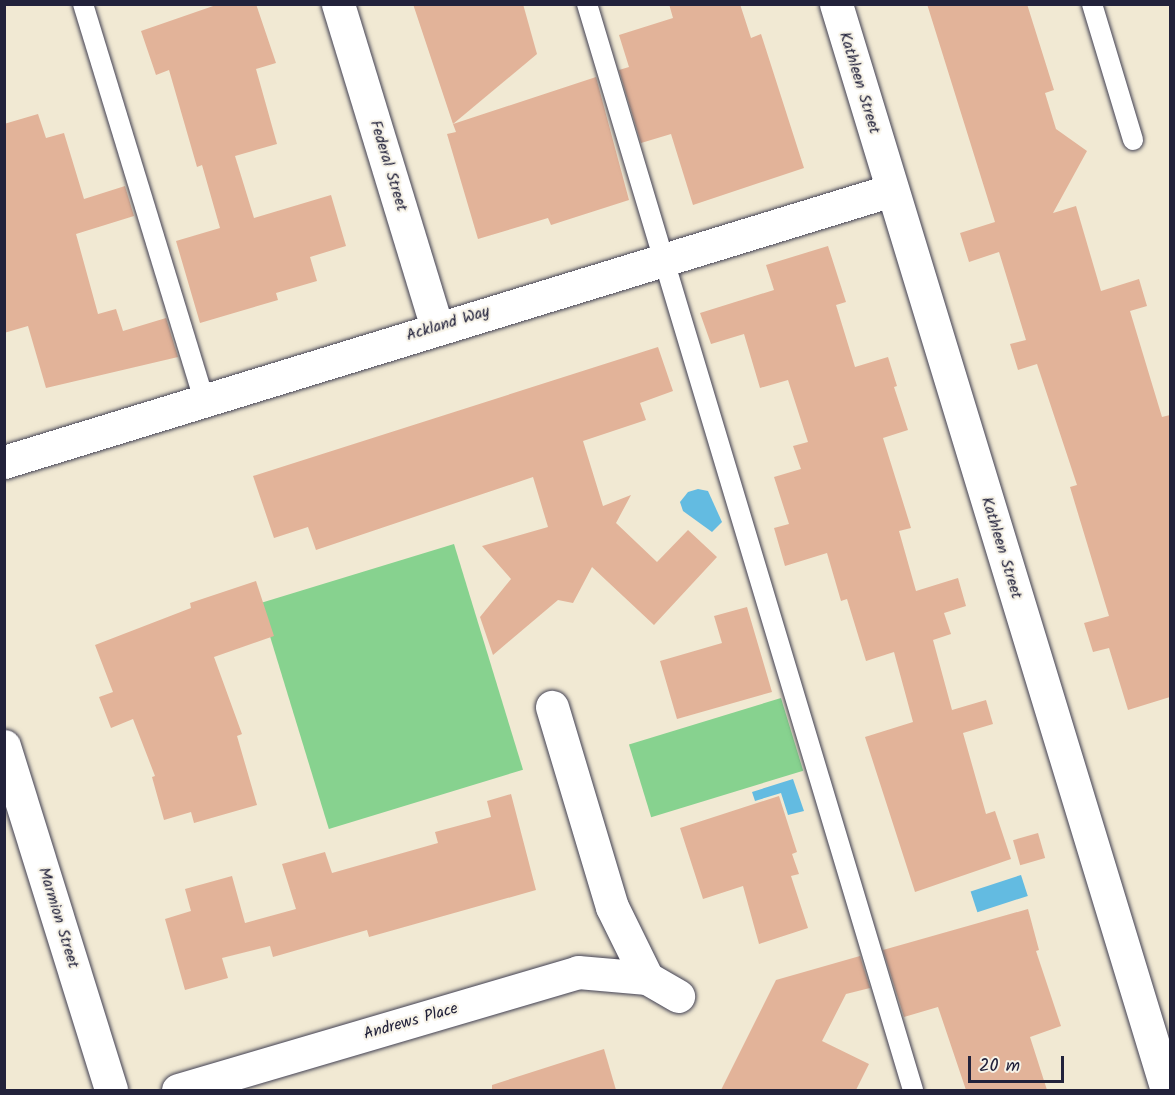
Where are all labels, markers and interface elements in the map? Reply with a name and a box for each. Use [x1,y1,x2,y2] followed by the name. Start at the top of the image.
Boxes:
[834,30,884,136] street label: Kathleen Street
[365,118,411,214] street label: Federal Street
[404,302,492,346] street label: Ackland Way
[976,495,1026,601] street label: Kathleen Street
[34,865,82,971] street label: Marmion Street
[362,999,460,1045] street label: Andrews Place
[971,1044,1067,1082] scale bar
[979,1052,1020,1081] text: 20 m

